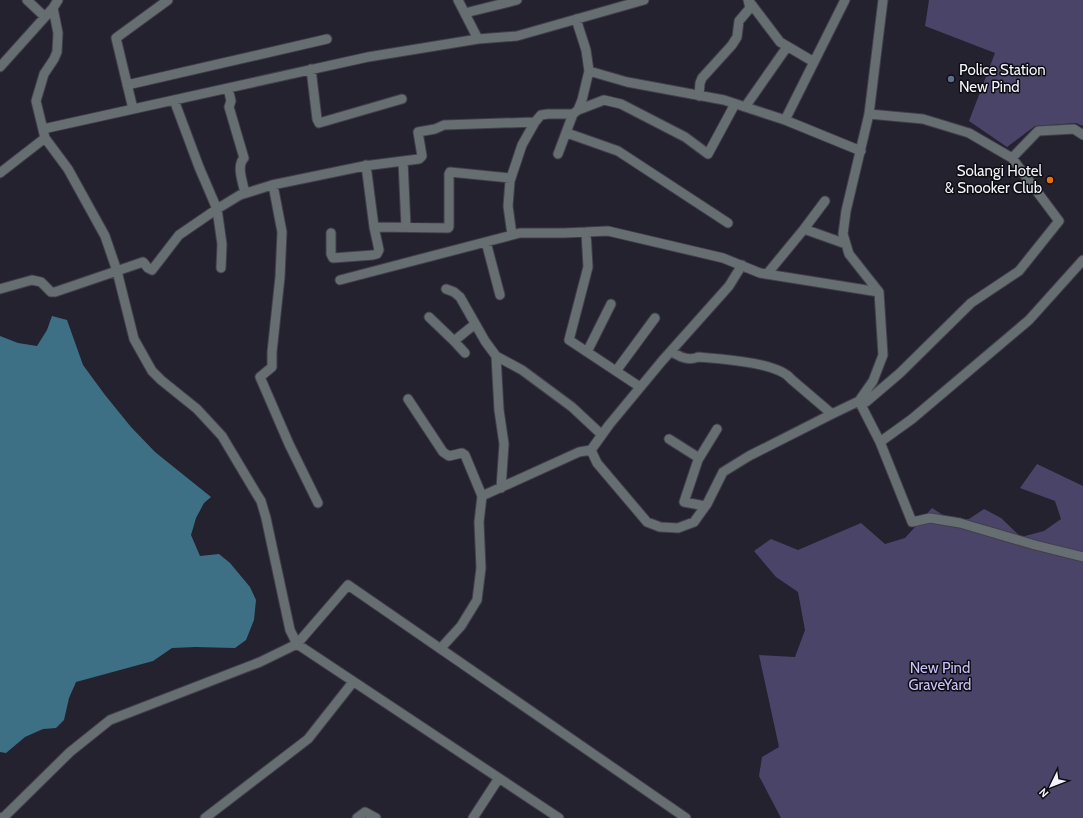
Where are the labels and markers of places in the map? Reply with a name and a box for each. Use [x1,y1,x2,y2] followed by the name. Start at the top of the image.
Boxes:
[959,61,1046,96] place label: Police Station New Pind
[946,74,956,84] marker: Police Station New Pind
[945,162,1042,197] place label: Solangi Hotel & Snooker Club
[1045,175,1055,185] marker: Solangi Hotel & Snooker Club

